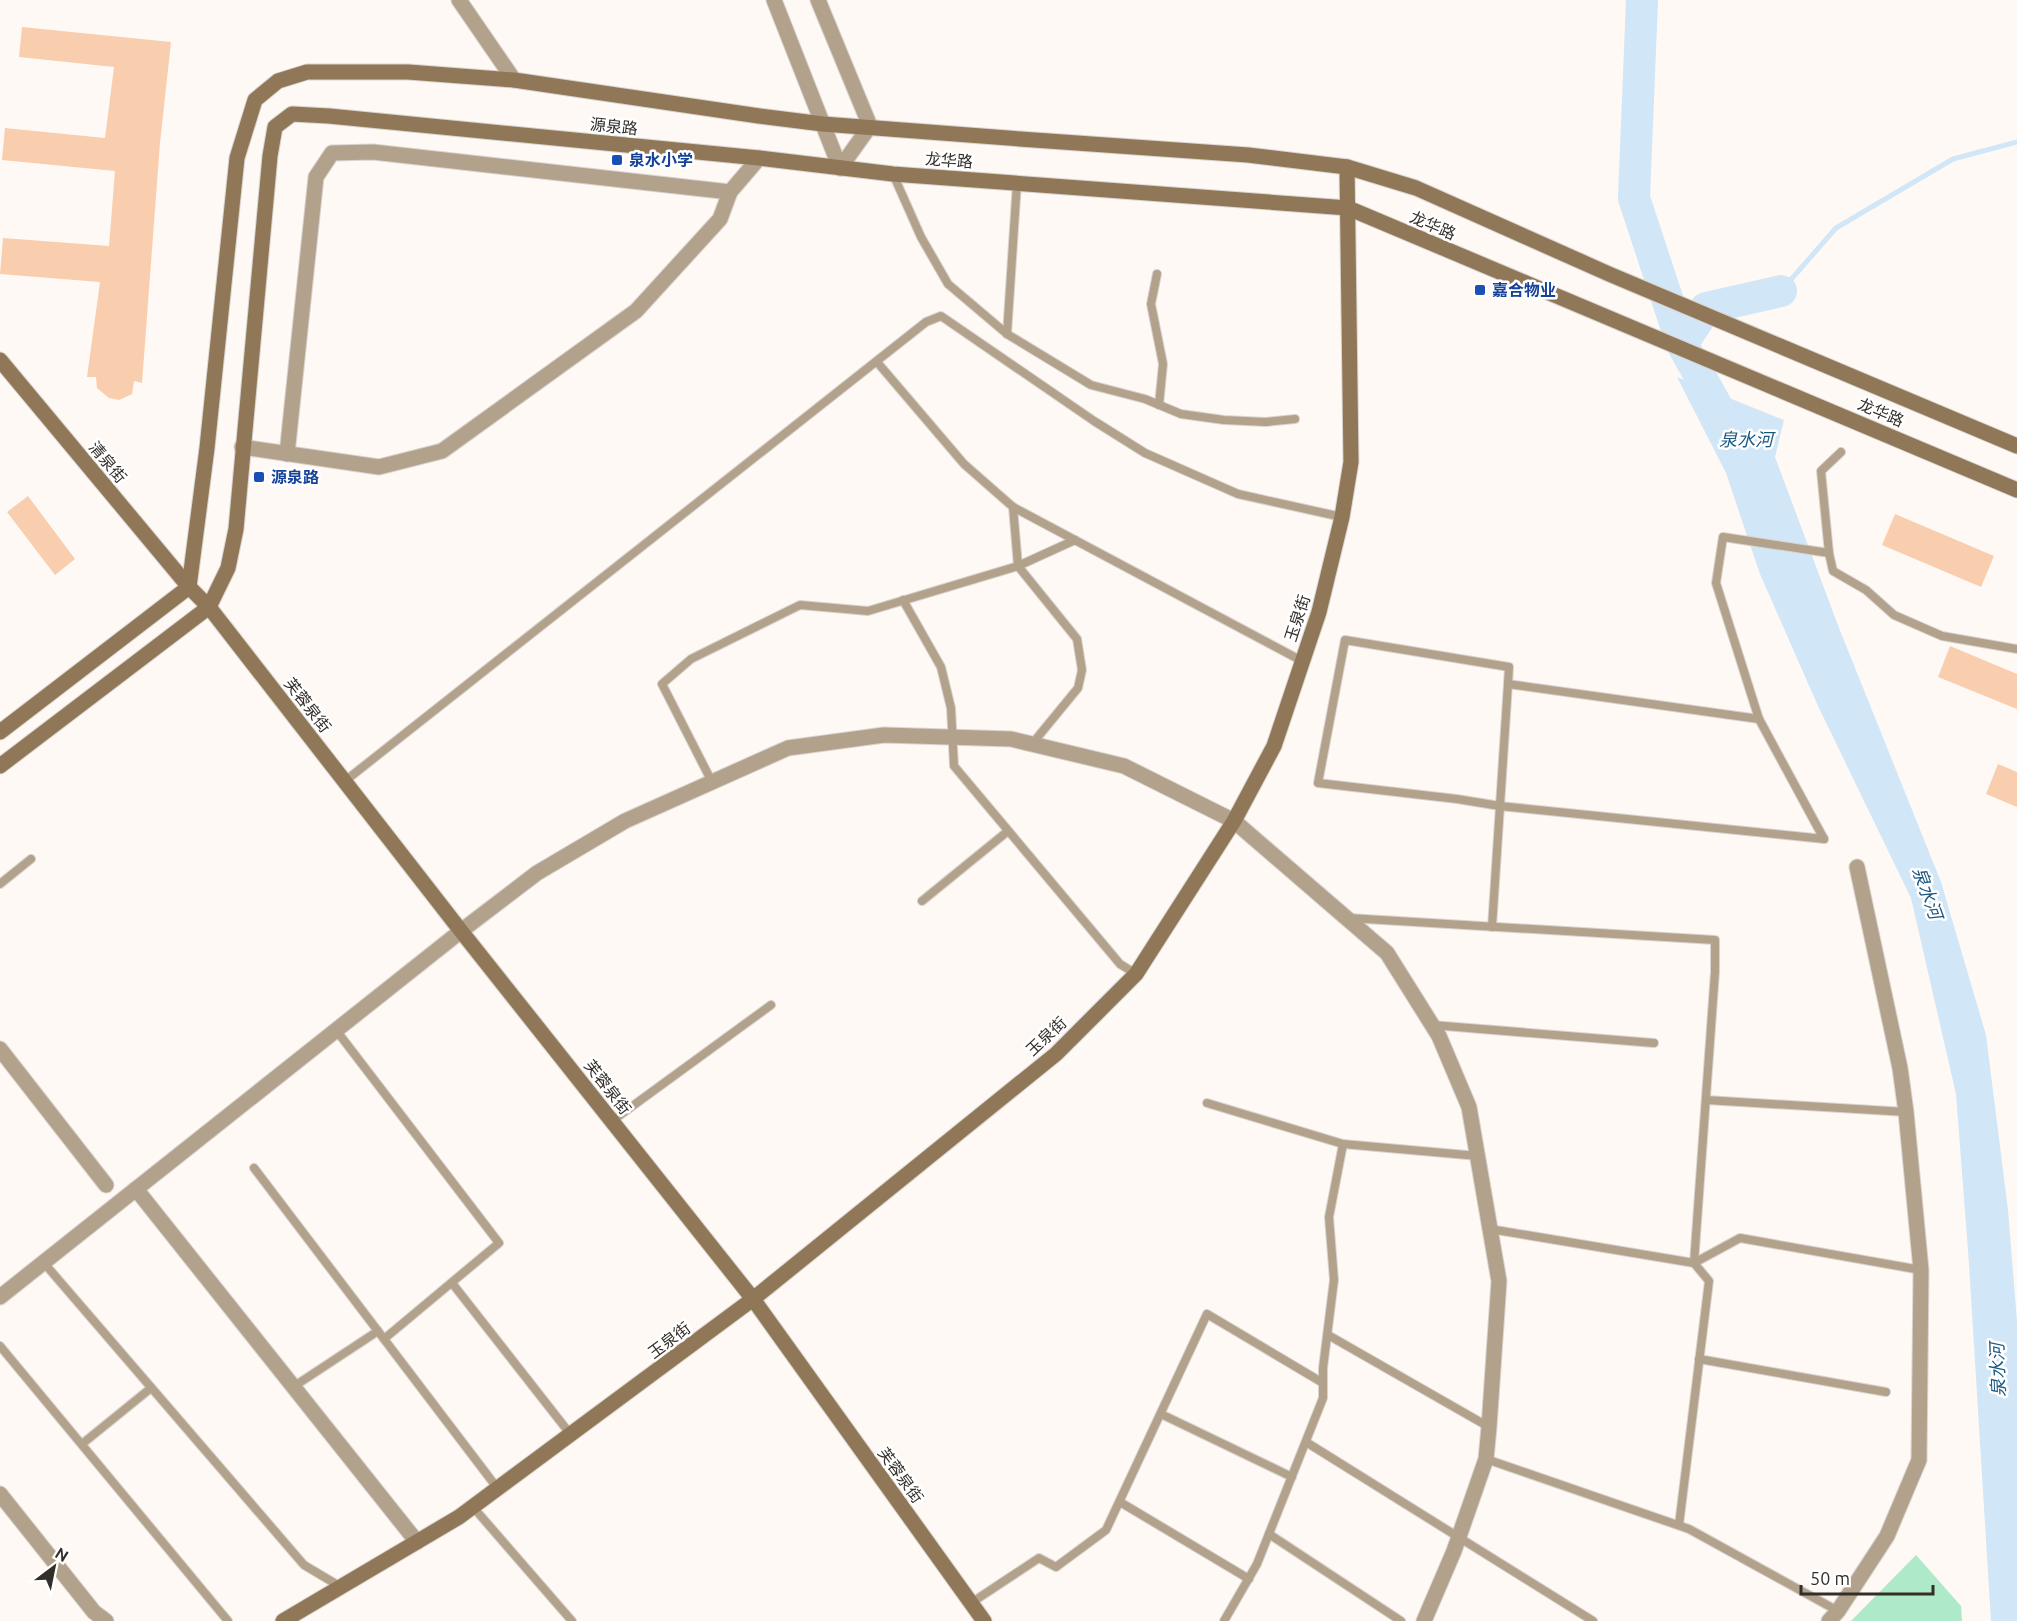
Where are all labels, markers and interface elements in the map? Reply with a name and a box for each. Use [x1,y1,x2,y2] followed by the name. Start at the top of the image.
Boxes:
[589,115,639,137] street label: 源泉路
[924,149,974,171] street label: 龙华路
[629,151,693,169] place label: 泉水小学
[610,153,624,167] marker: 泉水小学
[1407,207,1459,243] street label: 龙华路
[1492,281,1556,299] place label: 嘉合物业
[1473,283,1487,297] marker: 嘉合物业
[1855,394,1907,430] street label: 龙华路
[1719,429,1776,449] water label: 泉水河
[86,438,130,486] street label: 清泉街
[271,468,319,486] place label: 源泉路
[252,470,266,484] marker: 源泉路
[1281,592,1313,644] street label: 玉泉街
[281,674,335,736] street label: 芙蓉泉街
[1909,864,1948,924] water label: 泉水河
[1022,1013,1070,1059] street label: 玉泉街
[581,1056,635,1118] street label: 芙蓉泉街
[644,1318,694,1362] street label: 玉泉街
[1986,1340,2008,1397] water label: 泉水河
[875,1444,927,1506] street label: 芙蓉泉街
[24,1537,84,1597] north arrow
[52,1543,72,1565] text: N
[1801,1558,1933,1596] scale bar
[1810,1568,1850,1588] text: 50 m

